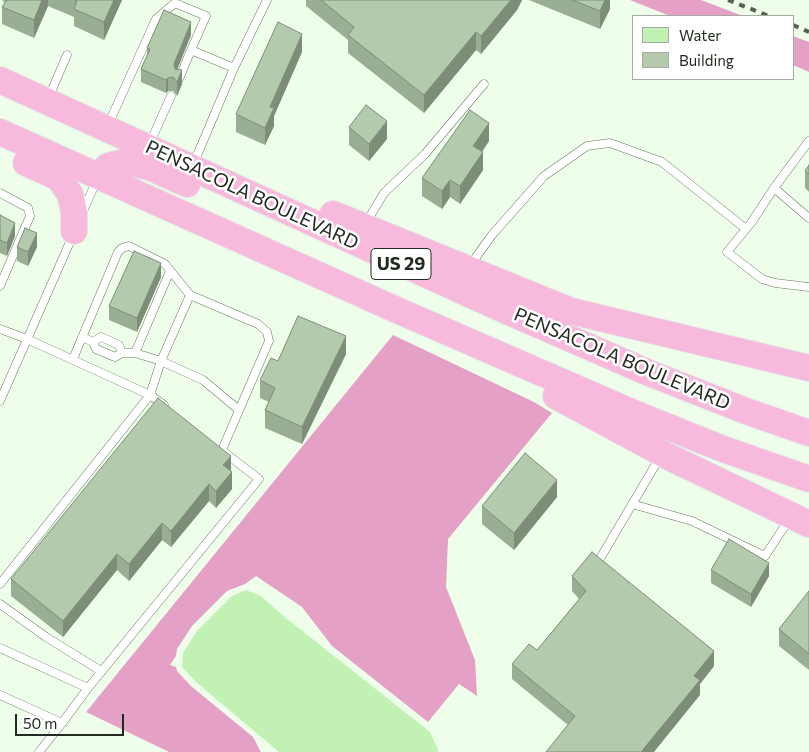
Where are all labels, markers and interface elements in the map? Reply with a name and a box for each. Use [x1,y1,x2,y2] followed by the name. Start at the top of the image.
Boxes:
[632,15,794,80] legend
[679,26,721,44] text: Water
[679,51,734,69] text: Building
[142,135,362,255] street label: PENSACOLA BOULEVARD
[371,248,431,280] road number: US 29
[510,303,734,415] street label: PENSACOLA BOULEVARD
[18,704,126,736] scale bar
[23,714,57,732] text: 50 m

